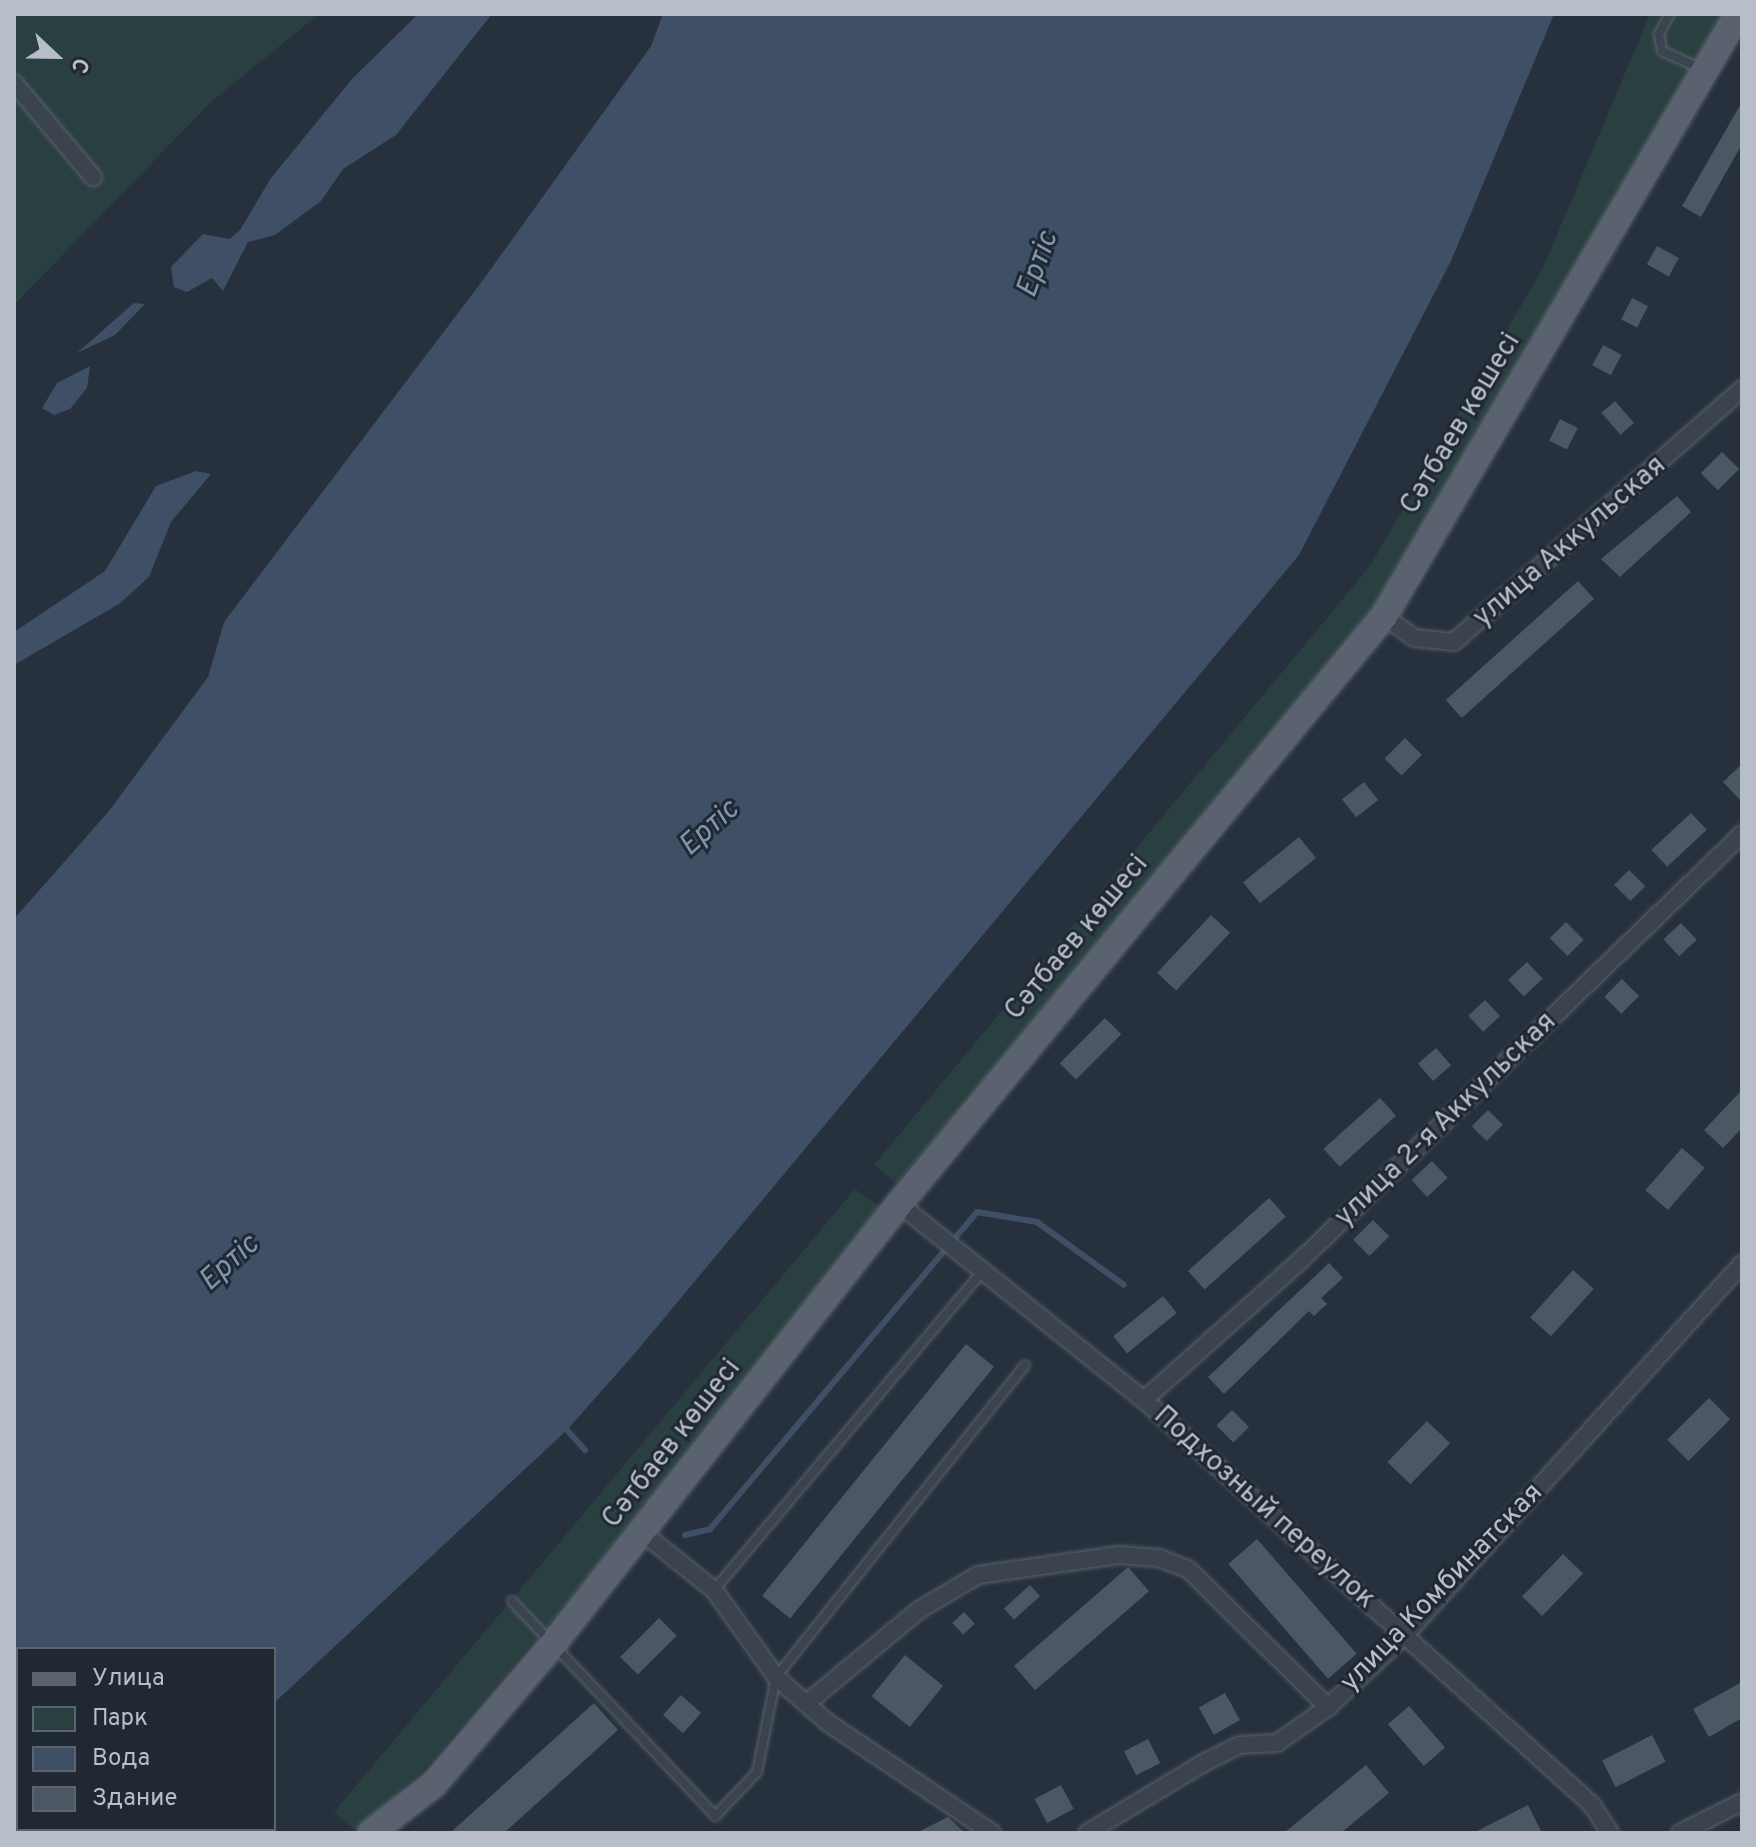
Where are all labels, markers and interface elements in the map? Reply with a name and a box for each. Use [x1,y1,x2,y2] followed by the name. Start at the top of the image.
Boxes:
[16,16,96,96] north arrow
[64,54,94,77] text: С
[1010,227,1068,303] water label: Ертіс
[1394,327,1528,521] street label: Сәтбаев көшесі
[1466,449,1674,635] street label: улица Аккульская
[673,793,747,865] water label: Ертіс
[998,848,1156,1028] street label: Сәтбаев көшесі
[1328,1005,1564,1235] street label: улица 2-я Аккульская
[193,1228,267,1300] water label: Ертіс
[595,1353,749,1535] street label: Сәтбаев көшесі
[1146,1399,1382,1617] street label: Подхозный переулок
[1334,1477,1550,1699] street label: улица Комбинатская
[16,1647,276,1831] legend
[92,1664,165,1694] text: Улица
[92,1704,148,1734] text: Парк
[92,1744,150,1774] text: Вода
[92,1784,178,1814] text: Здание

